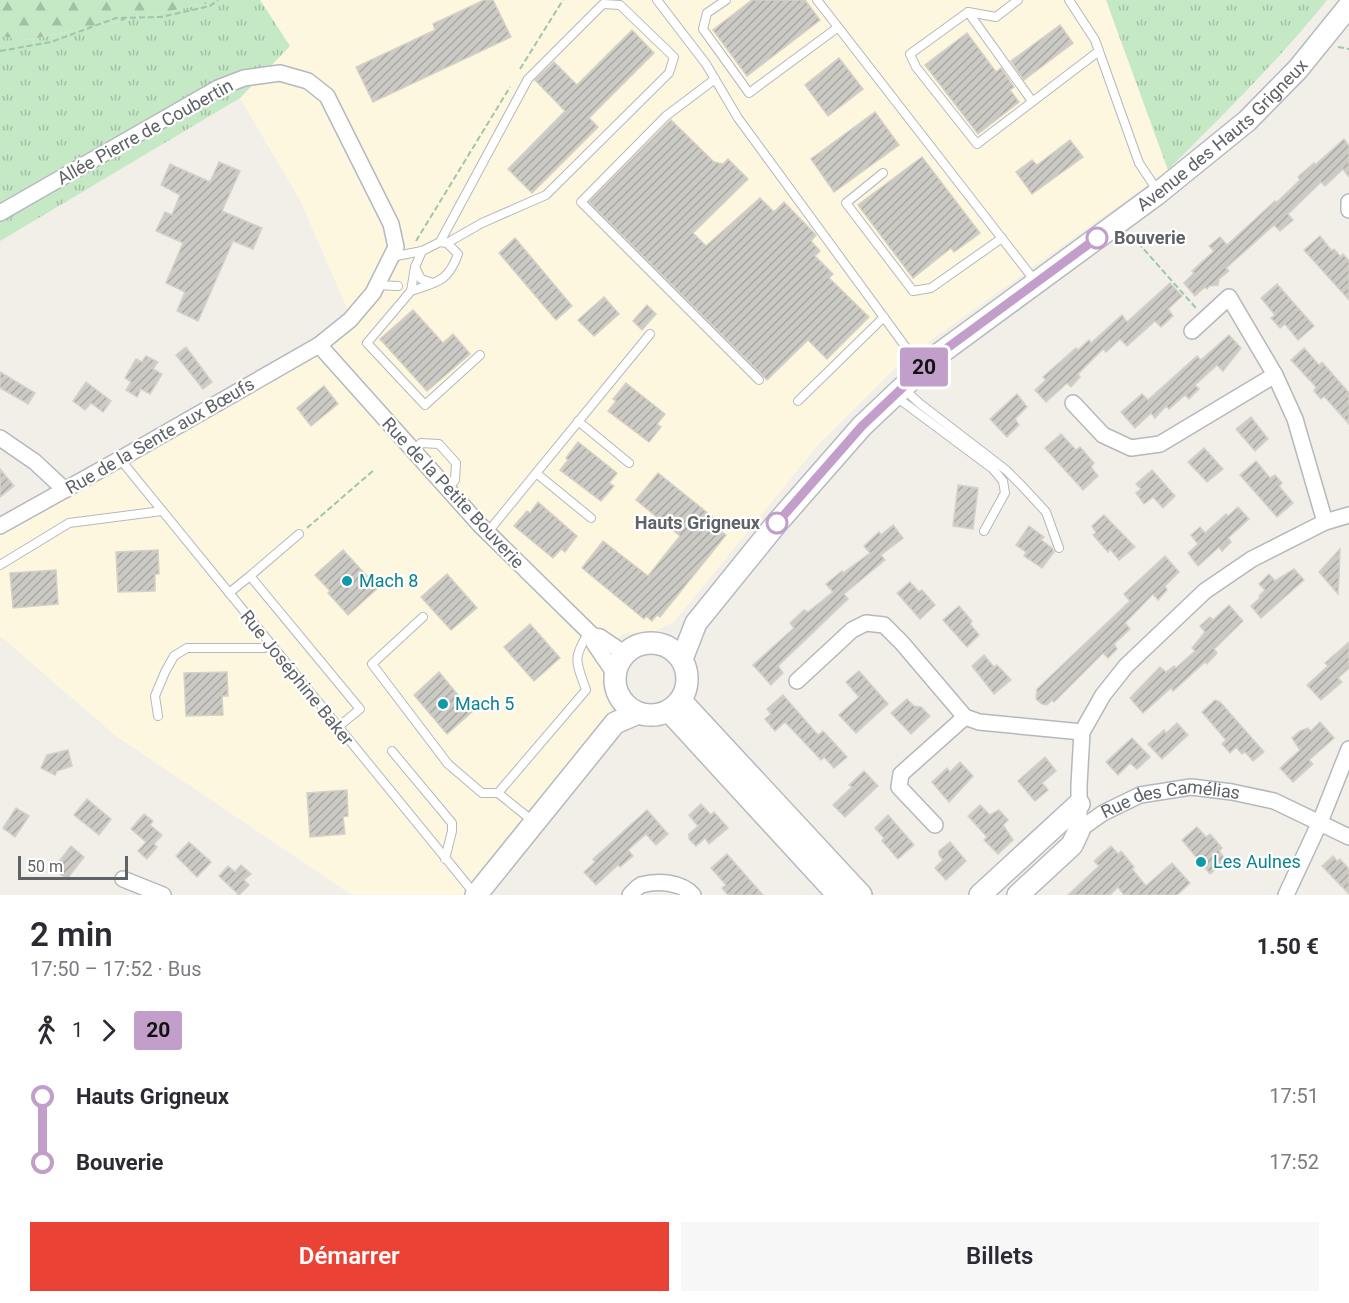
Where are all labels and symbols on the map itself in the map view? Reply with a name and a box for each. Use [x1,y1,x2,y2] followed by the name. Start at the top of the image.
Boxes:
[1133,55,1312,215] street label: Avenue des Hauts Grigneux
[53,74,236,189] street label: Allée Pierre de Coubertin
[1086,227,1108,249] marker: Bouverie
[1114,227,1186,248] place label: Bouverie
[897,348,951,386] line badge: 20
[62,373,258,498] street label: Rue de la Sente aux Bœufs
[378,413,529,572] street label: Rue de la Petite Bouverie
[635,512,761,533] place label: Hauts Grigneux
[766,512,788,534] marker: Hauts Grigneux
[359,570,418,591] place label: Mach 8
[340,574,354,588] marker: Mach 8
[236,606,358,750] street label: Rue Joséphine Baker
[455,693,514,714] place label: Mach 5
[436,697,450,711] marker: Mach 5
[1097,776,1242,822] street label: Rue des Camélias
[1213,851,1301,872] place label: Les Aulnes
[18,853,128,880] scale bar
[1194,855,1208,869] marker: Les Aulnes

